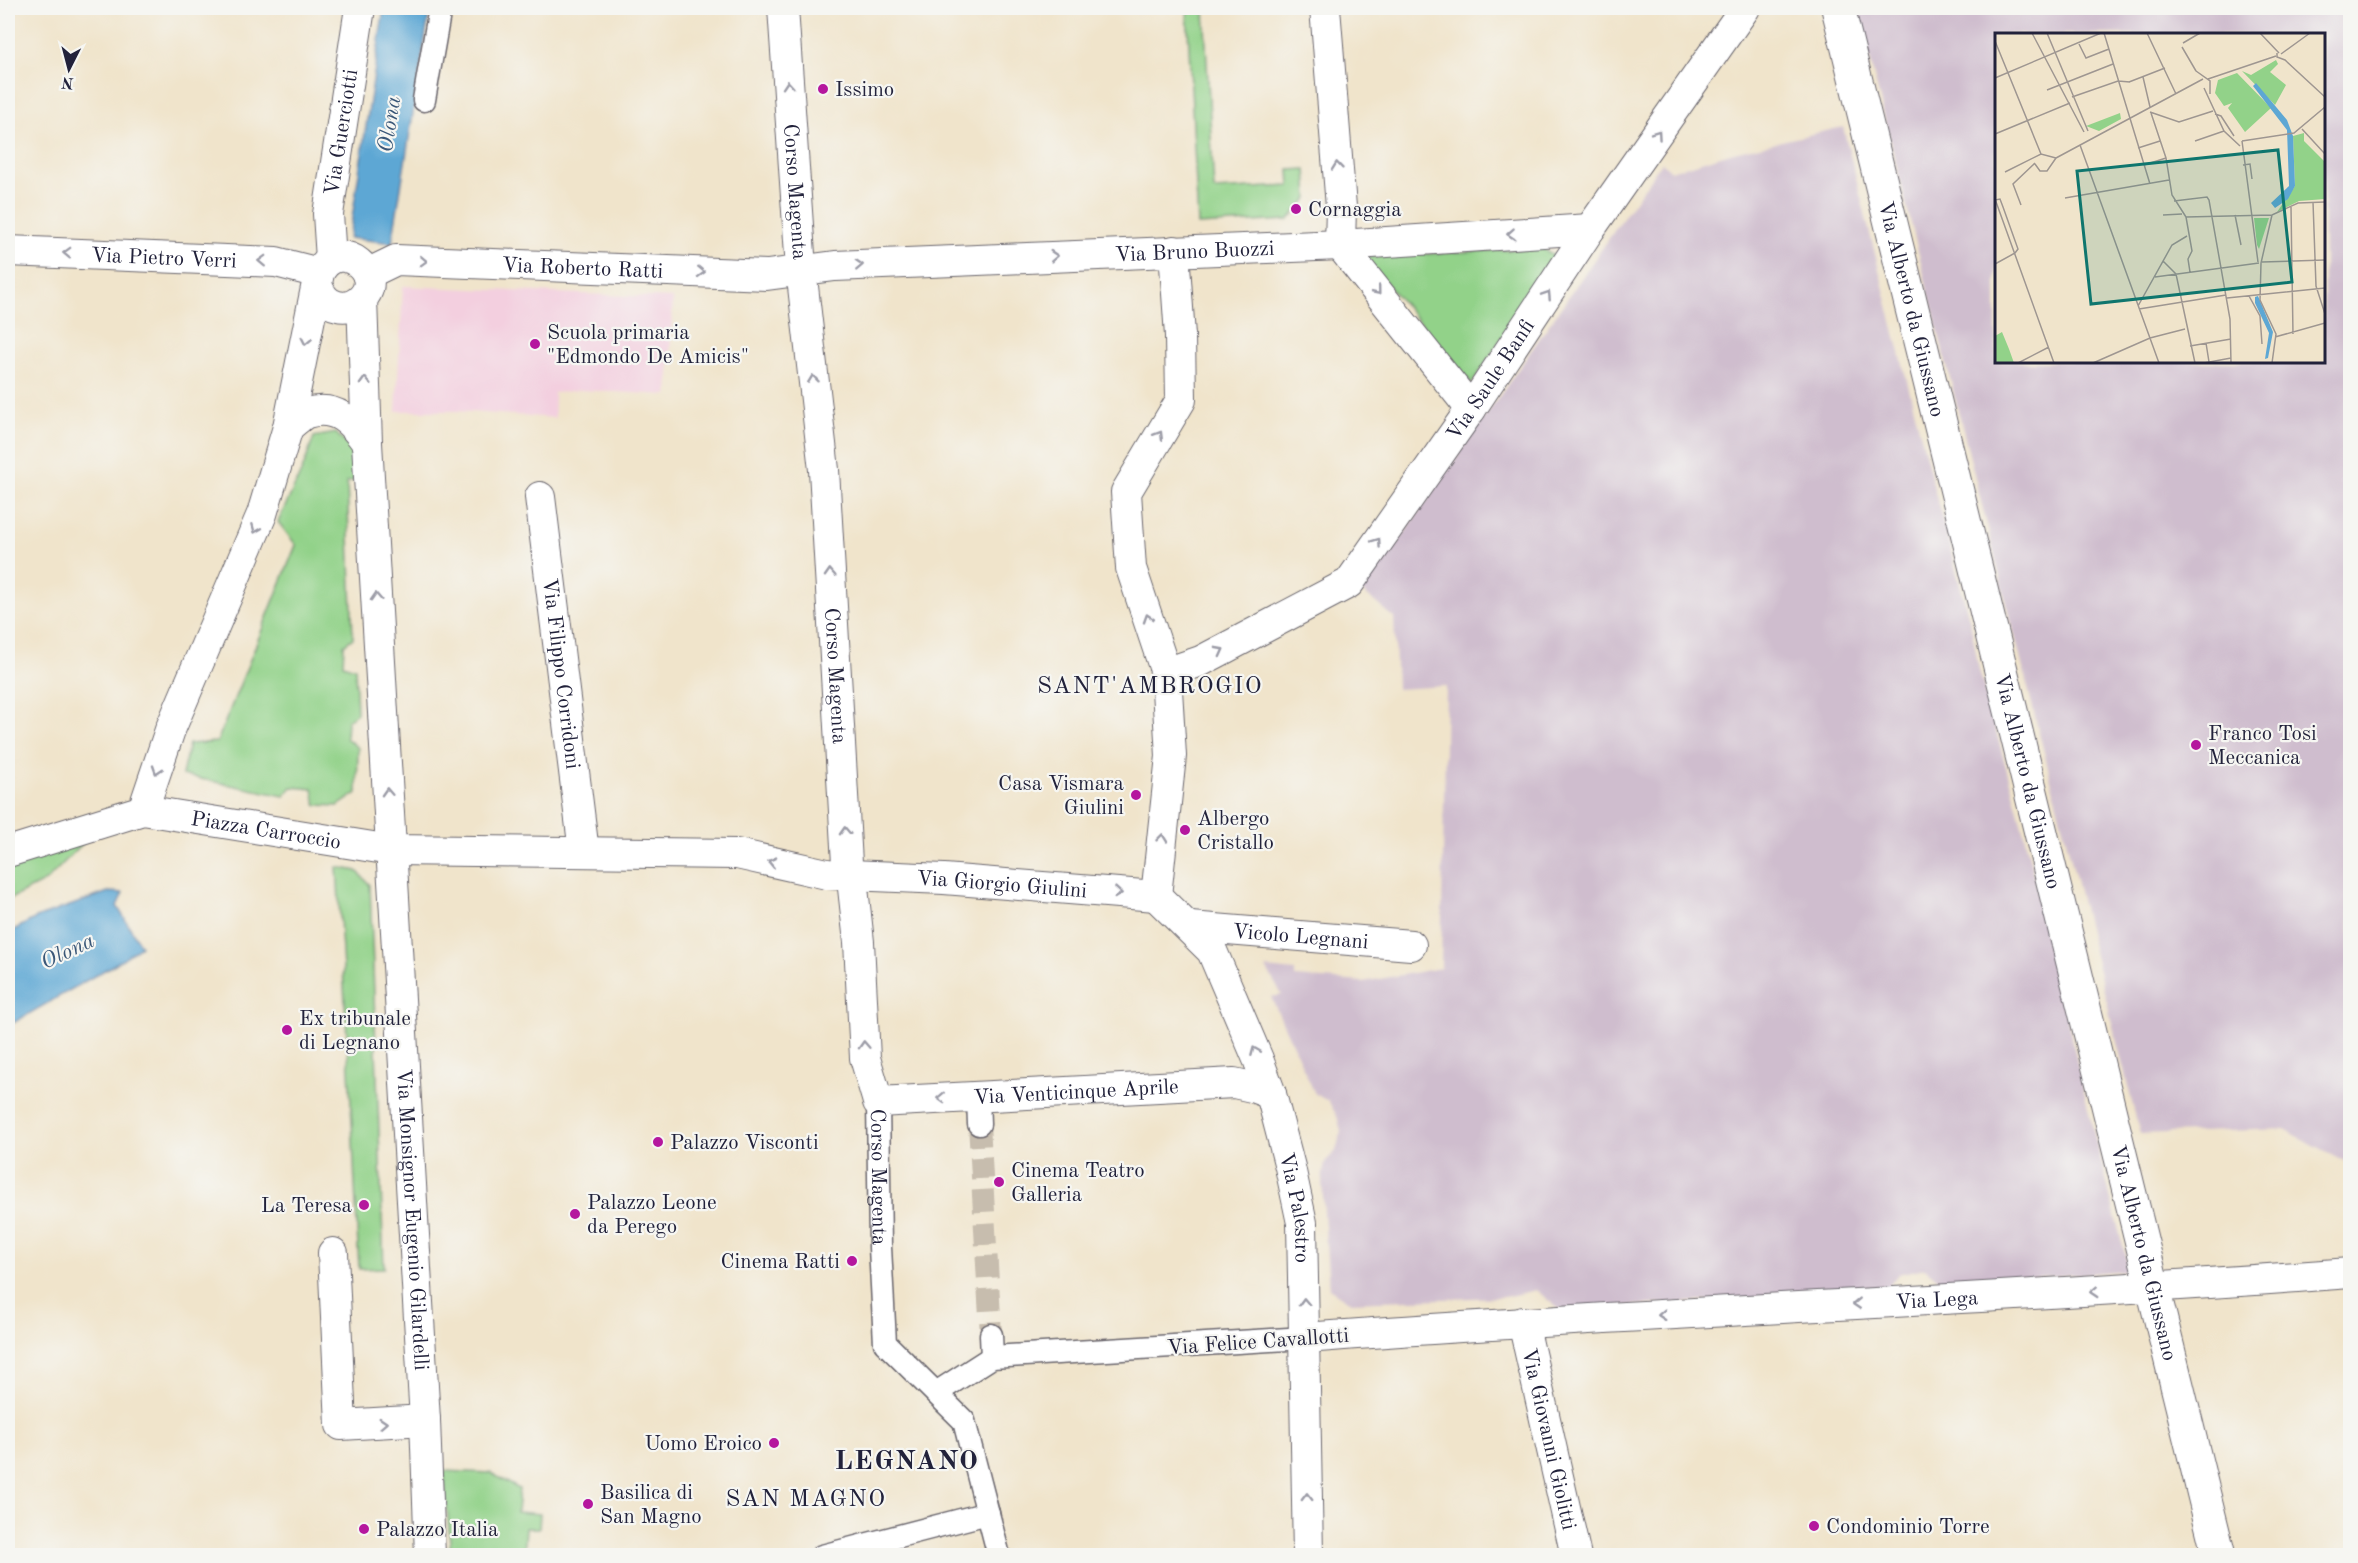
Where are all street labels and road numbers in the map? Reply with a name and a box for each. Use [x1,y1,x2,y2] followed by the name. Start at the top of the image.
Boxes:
[322,68,362,197] street label: Via Guerciotti
[779,123,809,261] street label: Corso Magenta
[1874,199,1947,419] street label: Via Alberto da Giussano
[1115,239,1275,266] street label: Via Bruno Buozzi
[90,245,237,272] street label: Via Pietro Verri
[502,255,664,283] street label: Via Roberto Ratti
[1444,316,1539,445] street label: Via Saule Banfi
[538,577,583,771] street label: Via Filippo Corridoni
[820,607,849,745] street label: Corso Magenta
[1990,671,2063,891] street label: Via Alberto da Giussano
[189,809,342,854] street label: Piazza Carroccio
[916,869,1088,902] street label: Via Giorgio Giulini
[1232,922,1369,954] street label: Vicolo Legnani
[392,1068,431,1371] street label: Via Monsignor Eugenio Gilardelli
[973,1077,1179,1109] street label: Via Venticinque Aprile
[866,1109,889,1245] street label: Corso Magenta
[2106,1143,2180,1363] street label: Via Alberto da Giussano
[1275,1151,1312,1263] street label: Via Palestro
[1895,1288,1979,1314] street label: Via Lega
[1166,1326,1350,1359] street label: Via Felice Cavallotti
[1517,1347,1579,1532] street label: Via Giovanni Giolitti

